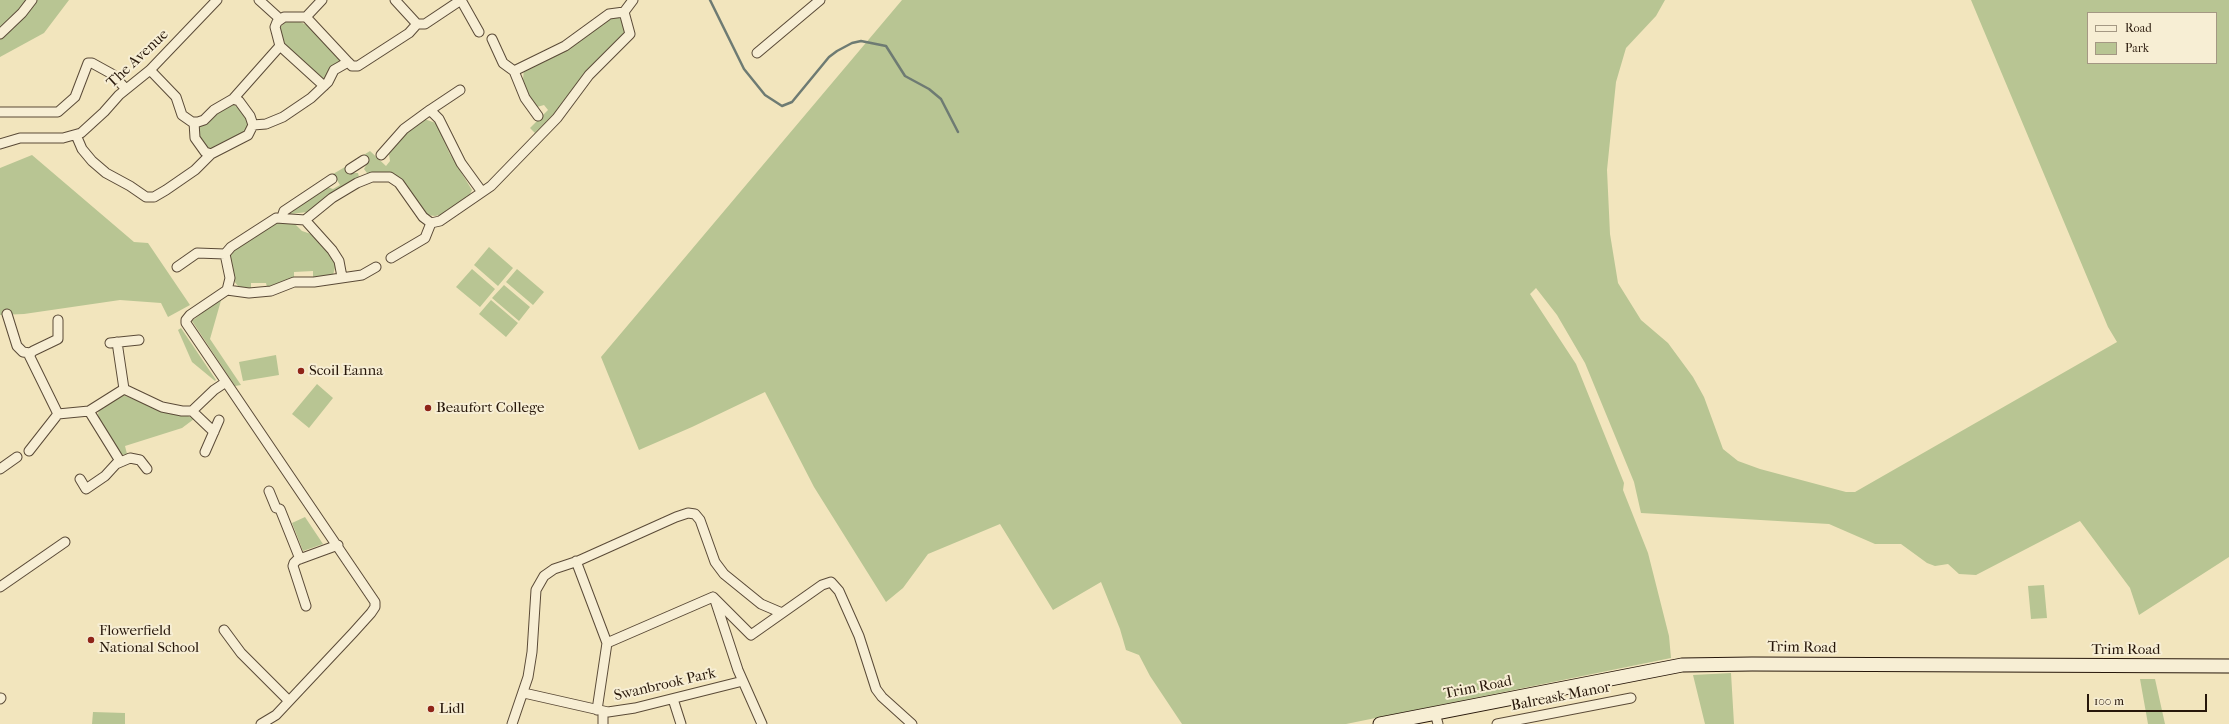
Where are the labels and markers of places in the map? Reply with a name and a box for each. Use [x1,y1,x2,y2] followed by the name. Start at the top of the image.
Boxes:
[309,362,383,380] place label: Scoil Eanna
[296,366,306,376] marker: Scoil Eanna
[436,399,544,417] place label: Beaufort College
[423,403,433,413] marker: Beaufort College
[99,622,199,657] place label: Flowerfield National School
[86,635,96,645] marker: Flowerfield National School
[439,700,465,718] place label: Lidl
[426,704,436,714] marker: Lidl

